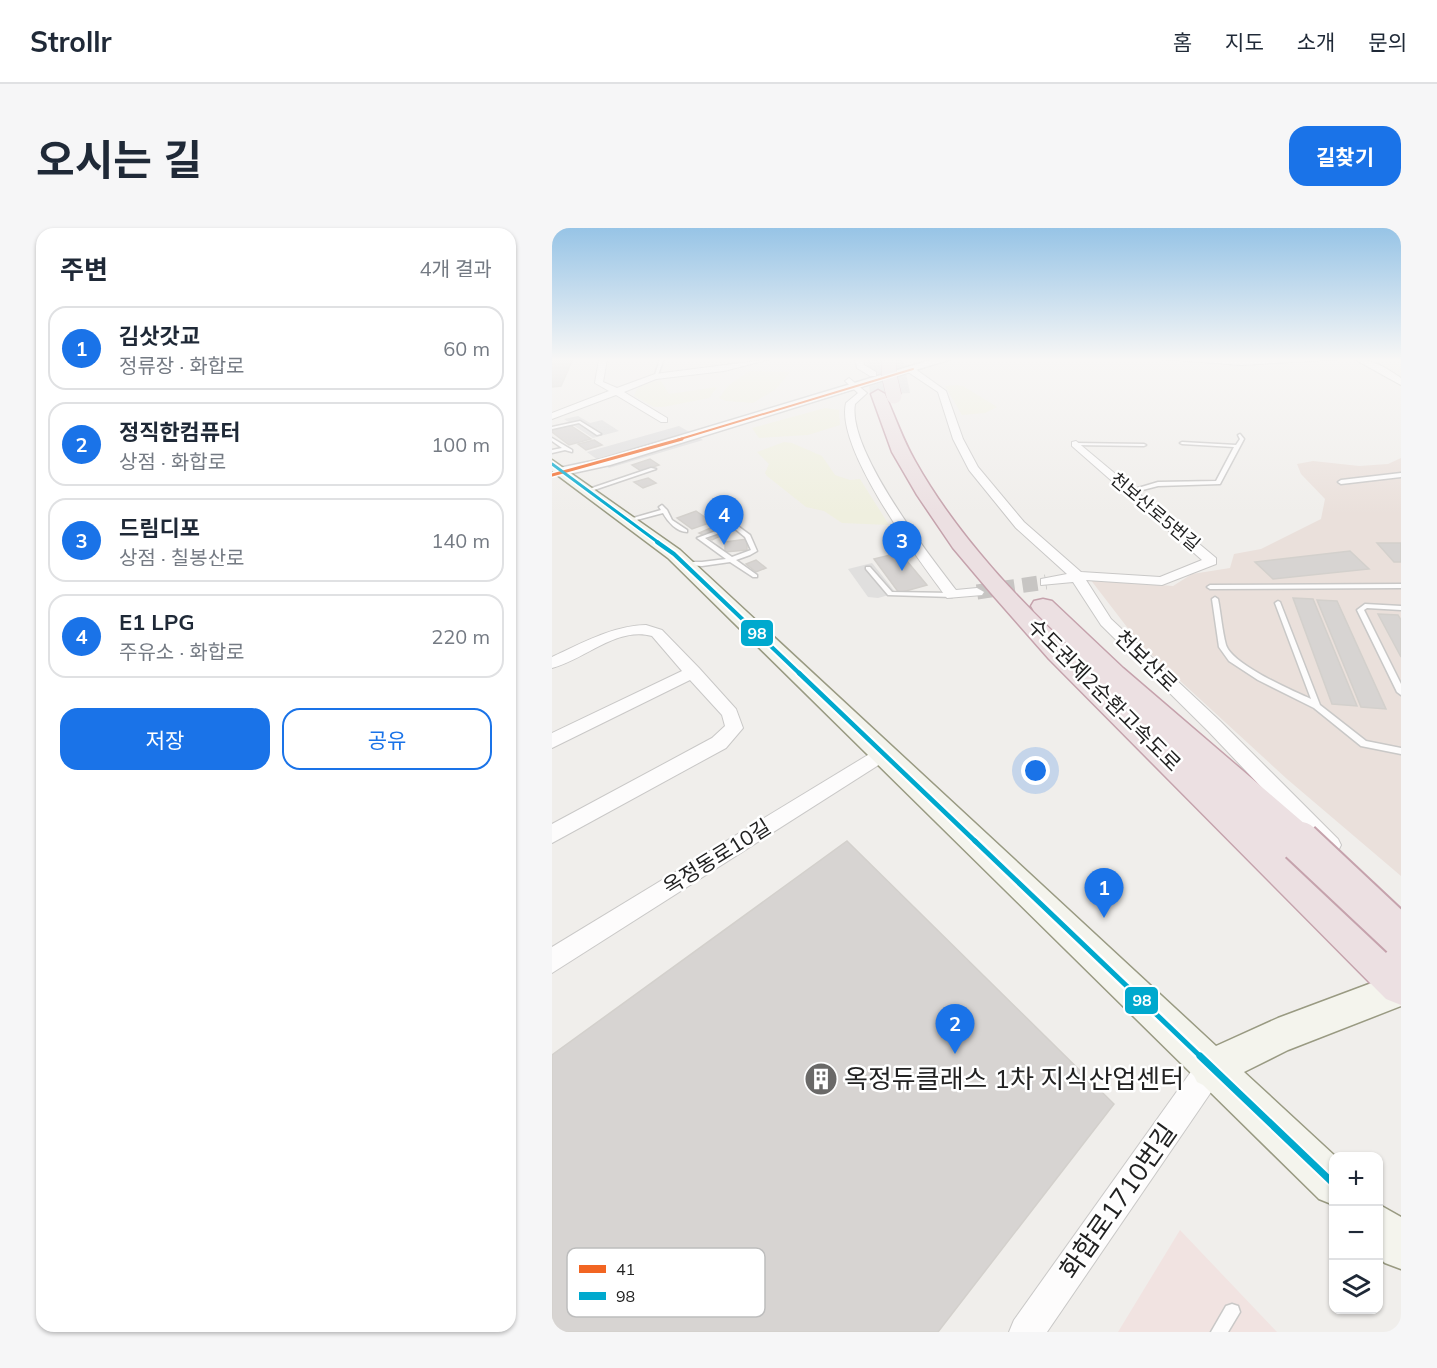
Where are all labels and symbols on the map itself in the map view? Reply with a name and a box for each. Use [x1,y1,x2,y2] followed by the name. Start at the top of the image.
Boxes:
[1106,467,1205,556] street label: 천보산로5번길
[704,496,744,545] pin: 4
[882,522,922,571] pin: 3
[1023,612,1187,776] street label: 수도권제2순환고속도로
[740,619,774,647] line badge: 98
[747,623,767,643] text: 98
[1110,624,1184,696] street label: 천보산로
[1021,756,1050,785] your location
[658,813,775,899] street label: 옥정동로10길
[1084,868,1124,918] pin: 1
[1124,986,1159,1015] line badge: 98
[1132,990,1152,1010] text: 98
[936,1004,974,1054] pin: 2
[803,1061,839,1097] building icon: 옥정듀클래스 1차 지식산업센터
[844,1062,1184,1095] place label: 옥정듀클래스 1차 지식산업센터
[1052,1117,1183,1285] street label: 화합로1710번길
[567,1248,765,1317] legend
[616,1259,635,1279] text: 41
[616,1286,635,1306] text: 98

